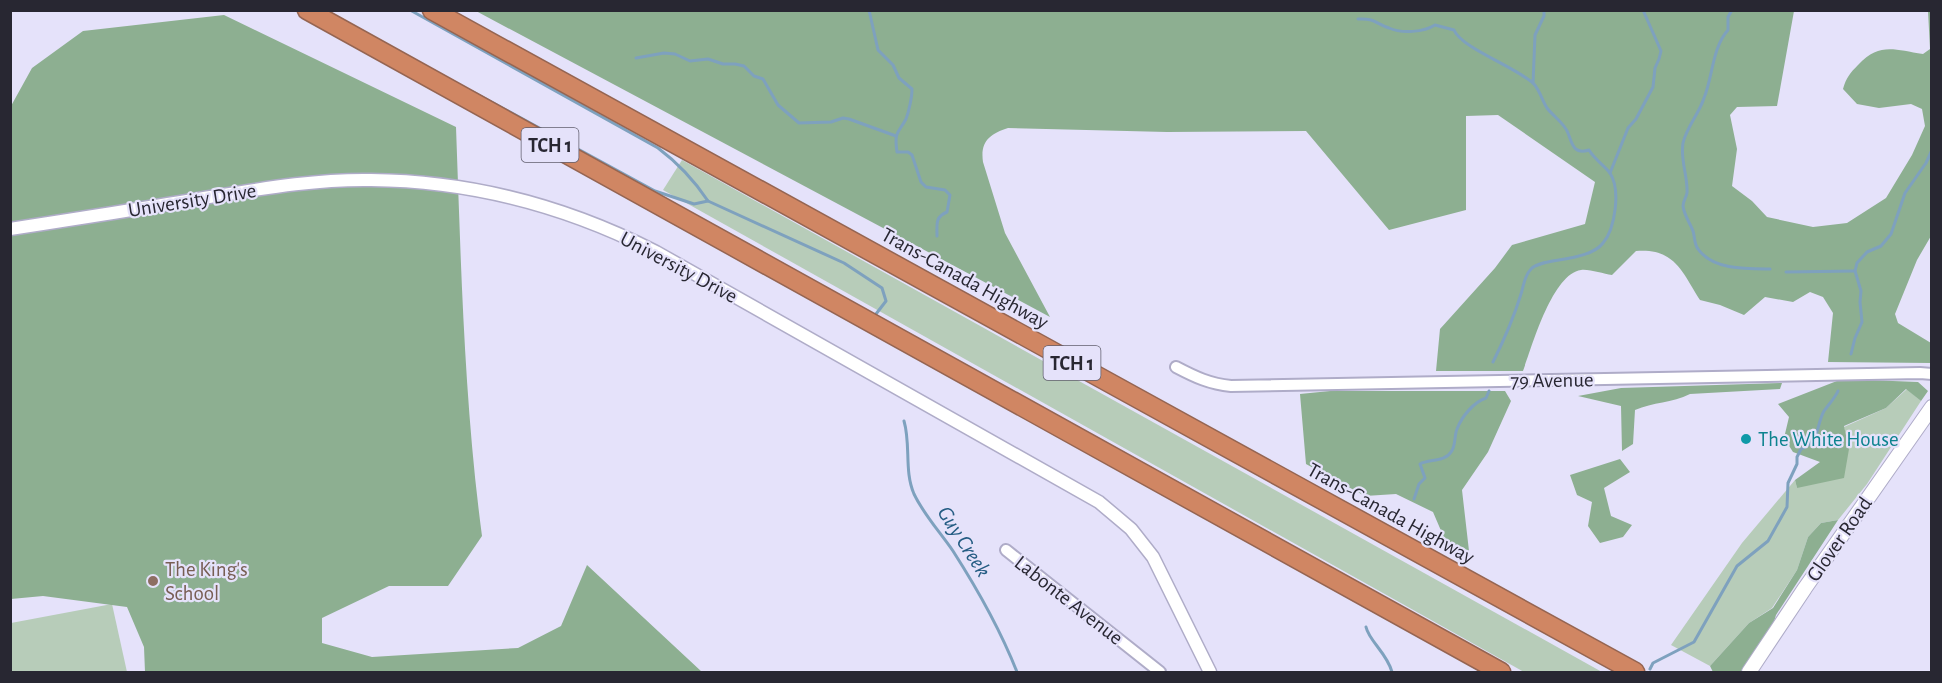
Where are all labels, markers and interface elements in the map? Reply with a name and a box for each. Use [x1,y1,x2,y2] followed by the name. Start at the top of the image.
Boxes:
[522,128,578,162] road number: TCH 1
[127,180,258,221] street label: University Drive
[878,224,1052,333] street label: Trans-Canada Highway
[617,228,741,307] street label: University Drive
[1044,346,1100,380] road number: TCH 1
[1510,369,1594,392] street label: 79 Avenue
[1758,429,1899,450] place label: The White House
[1739,432,1753,446] marker: The White House
[1304,459,1478,568] street label: Trans-Canada Highway
[1803,493,1876,585] street label: Glover Road
[933,502,995,581] water label: Guy Creek
[1011,552,1127,649] street label: Labonte Avenue
[165,559,248,604] place label: The King's School
[146,574,160,588] marker: The King's School

